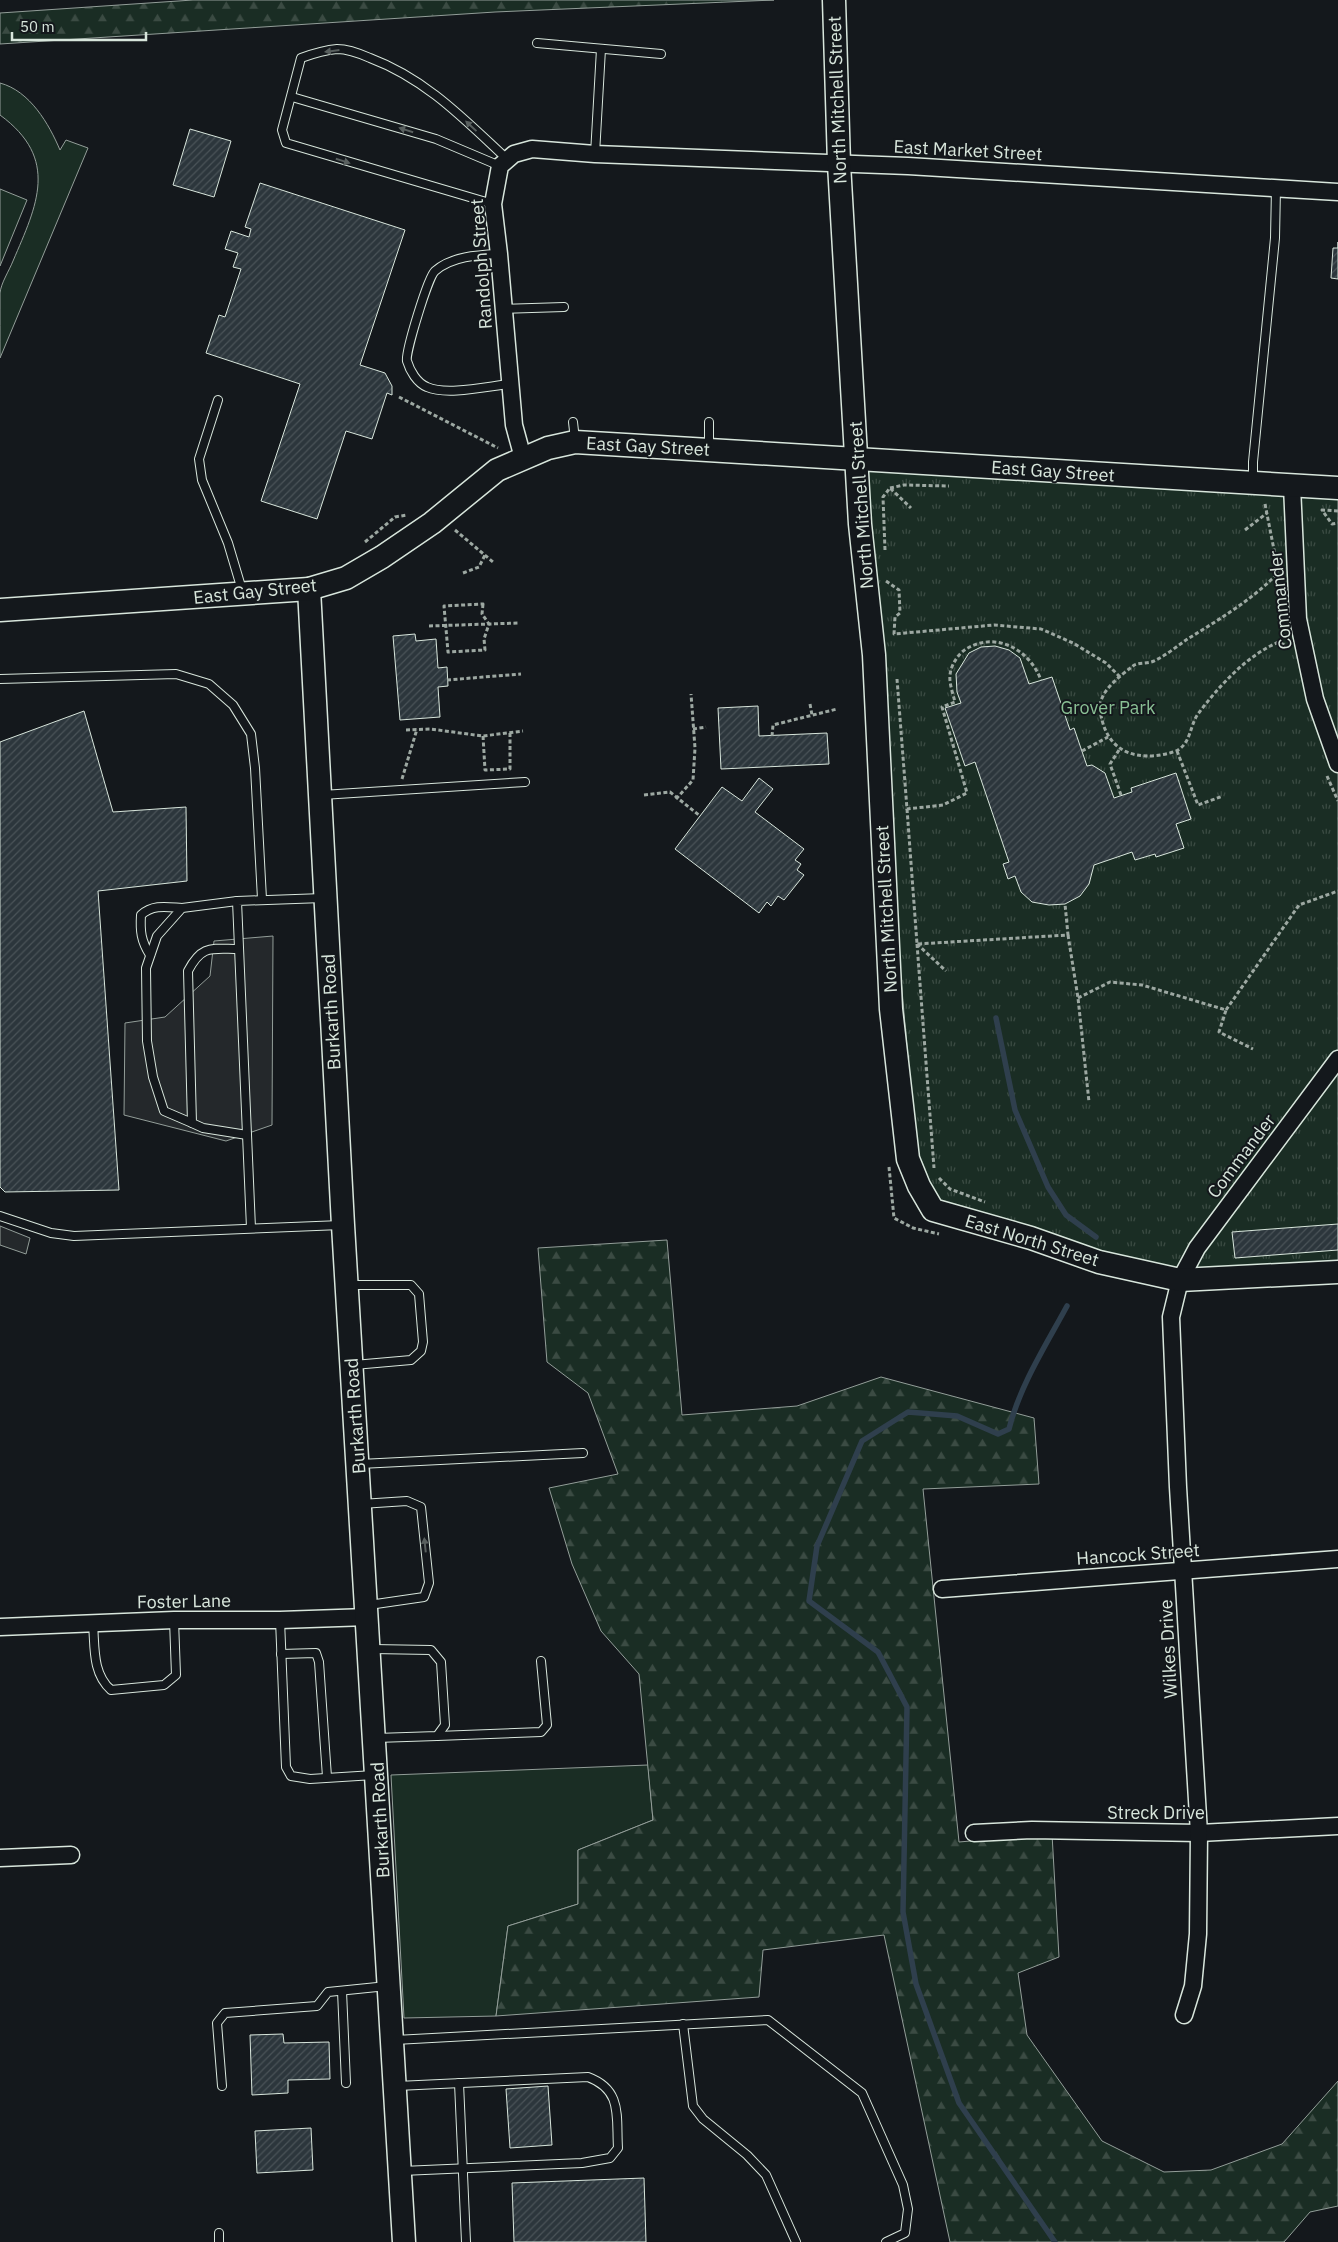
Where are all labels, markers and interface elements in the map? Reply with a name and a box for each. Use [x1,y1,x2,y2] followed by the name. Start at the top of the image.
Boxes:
[12,10,146,42] scale bar
[823,16,851,184] street label: North Mitchell Street
[20,17,55,36] text: 50 m
[324,47,340,55] one-way arrow
[466,120,478,132] one-way arrow
[398,126,413,133] one-way arrow
[893,135,1043,165] street label: East Market Street
[336,157,351,165] one-way arrow
[465,198,497,330] street label: Randolph Street
[844,420,878,590] street label: North Mitchell Street
[586,431,710,461] street label: East Gay Street
[990,455,1116,487] street label: East Gay Street
[1263,549,1297,651] street label: Commander
[192,573,318,609] street label: East Gay Street
[1061,696,1156,719] park label: Grover Park
[870,824,902,994] street label: North Mitchell Street
[316,953,346,1071] street label: Burkarth Road
[1202,1109,1280,1203] street label: Commander
[962,1209,1102,1271] street label: East North Street
[339,1357,371,1475] street label: Burkarth Road
[421,1537,429,1553] one-way arrow
[1075,1538,1201,1570] street label: Hancock Street
[137,1589,231,1613] street label: Foster Lane
[1154,1599,1182,1699] street label: Wilkes Drive
[365,1761,395,1879] street label: Burkarth Road
[1107,1801,1205,1824] street label: Streck Drive

